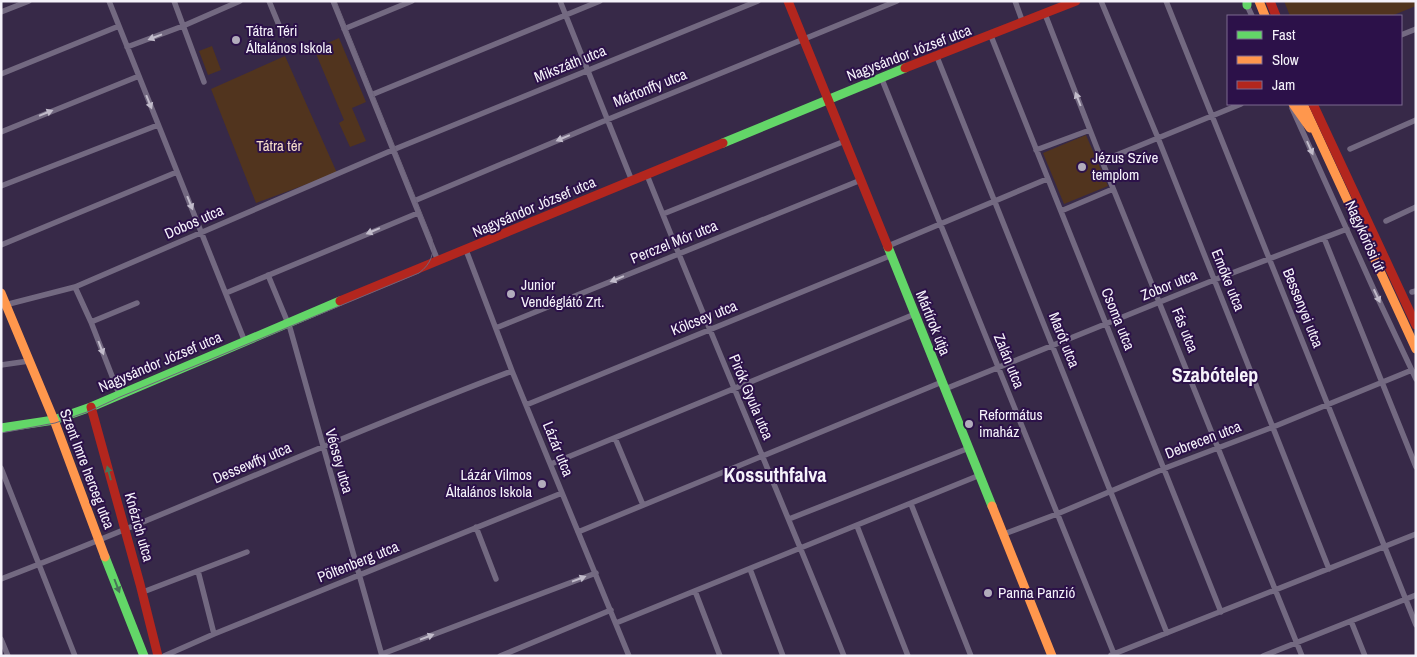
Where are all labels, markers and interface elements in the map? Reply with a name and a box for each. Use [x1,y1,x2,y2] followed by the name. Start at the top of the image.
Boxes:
[1227,15,1402,105] legend
[843,19,974,86] street label: Nagysándor József utca
[245,20,332,58] place label: Tátra Téri Általános Iskola
[1272,24,1296,45] text: Fast
[148,33,162,41] one-way arrow
[230,34,242,46] marker: Tátra Téri Általános Iskola
[531,40,609,87] street label: Mikszáth utca
[1272,49,1299,70] text: Slow
[610,63,690,112] street label: Mártonffy utca
[1272,74,1295,95] text: Jam
[1074,91,1082,106] one-way arrow
[145,95,153,110] one-way arrow
[39,109,53,117] one-way arrow
[256,135,302,156] park label: Tátra tér
[556,135,570,143] one-way arrow
[1307,141,1315,155] one-way arrow
[1092,147,1158,185] place label: Jézus Szíve templom
[1076,161,1088,173] marker: Jézus Szíve templom
[469,171,599,242] street label: Nagysándor József utca
[186,195,194,210] one-way arrow
[1340,197,1391,275] street label: Nagykőrösi út
[161,199,227,244] street label: Dobos utca
[627,214,721,269] street label: Perczel Mór utca
[366,228,380,236] one-way arrow
[1207,246,1250,314] street label: Emőke utca
[1138,264,1200,305] street label: Zobor utca
[1278,265,1329,351] street label: Bessenyei utca
[521,274,604,312] place label: Junior Vendéglátó Zrt.
[610,275,624,283] one-way arrow
[1096,284,1141,353] street label: Csoma utca
[911,287,956,359] street label: Mártírok útja
[505,288,517,300] marker: Junior Vendéglátó Zrt.
[1373,289,1381,304] one-way arrow
[668,295,740,340] street label: Kölcsey utca
[1167,304,1204,355] street label: Fás utca
[1044,309,1085,371] street label: Marót utca
[95,326,225,397] street label: Nagysándor József utca
[989,330,1030,392] street label: Zalán utca
[97,340,105,355] one-way arrow
[724,351,779,443] street label: Pirók Gyula utca
[1172,361,1258,388] district label: Szabótelep
[979,404,1043,442] place label: Református imaház
[55,406,120,532] street label: Szent Imre herceg utca
[1162,415,1244,464] street label: Debrecen utca
[538,418,579,480] street label: Lázár utca
[963,418,975,430] marker: Református imaház
[320,426,359,496] street label: Vécsey utca
[209,437,294,488] street label: Dessewffy utca
[724,461,826,488] district label: Kossuthfalva
[445,464,532,502] place label: Lázár Vilmos Általános Iskola
[105,466,113,481] one-way arrow
[536,478,548,490] marker: Lázár Vilmos Általános Iskola
[120,490,159,564] street label: Knézich utca
[314,536,402,587] street label: Pöltenberg utca
[572,575,587,583] one-way arrow
[113,579,121,593] one-way arrow
[998,582,1075,603] place label: Panna Panzió
[982,587,994,599] marker: Panna Panzió
[420,633,435,641] one-way arrow

